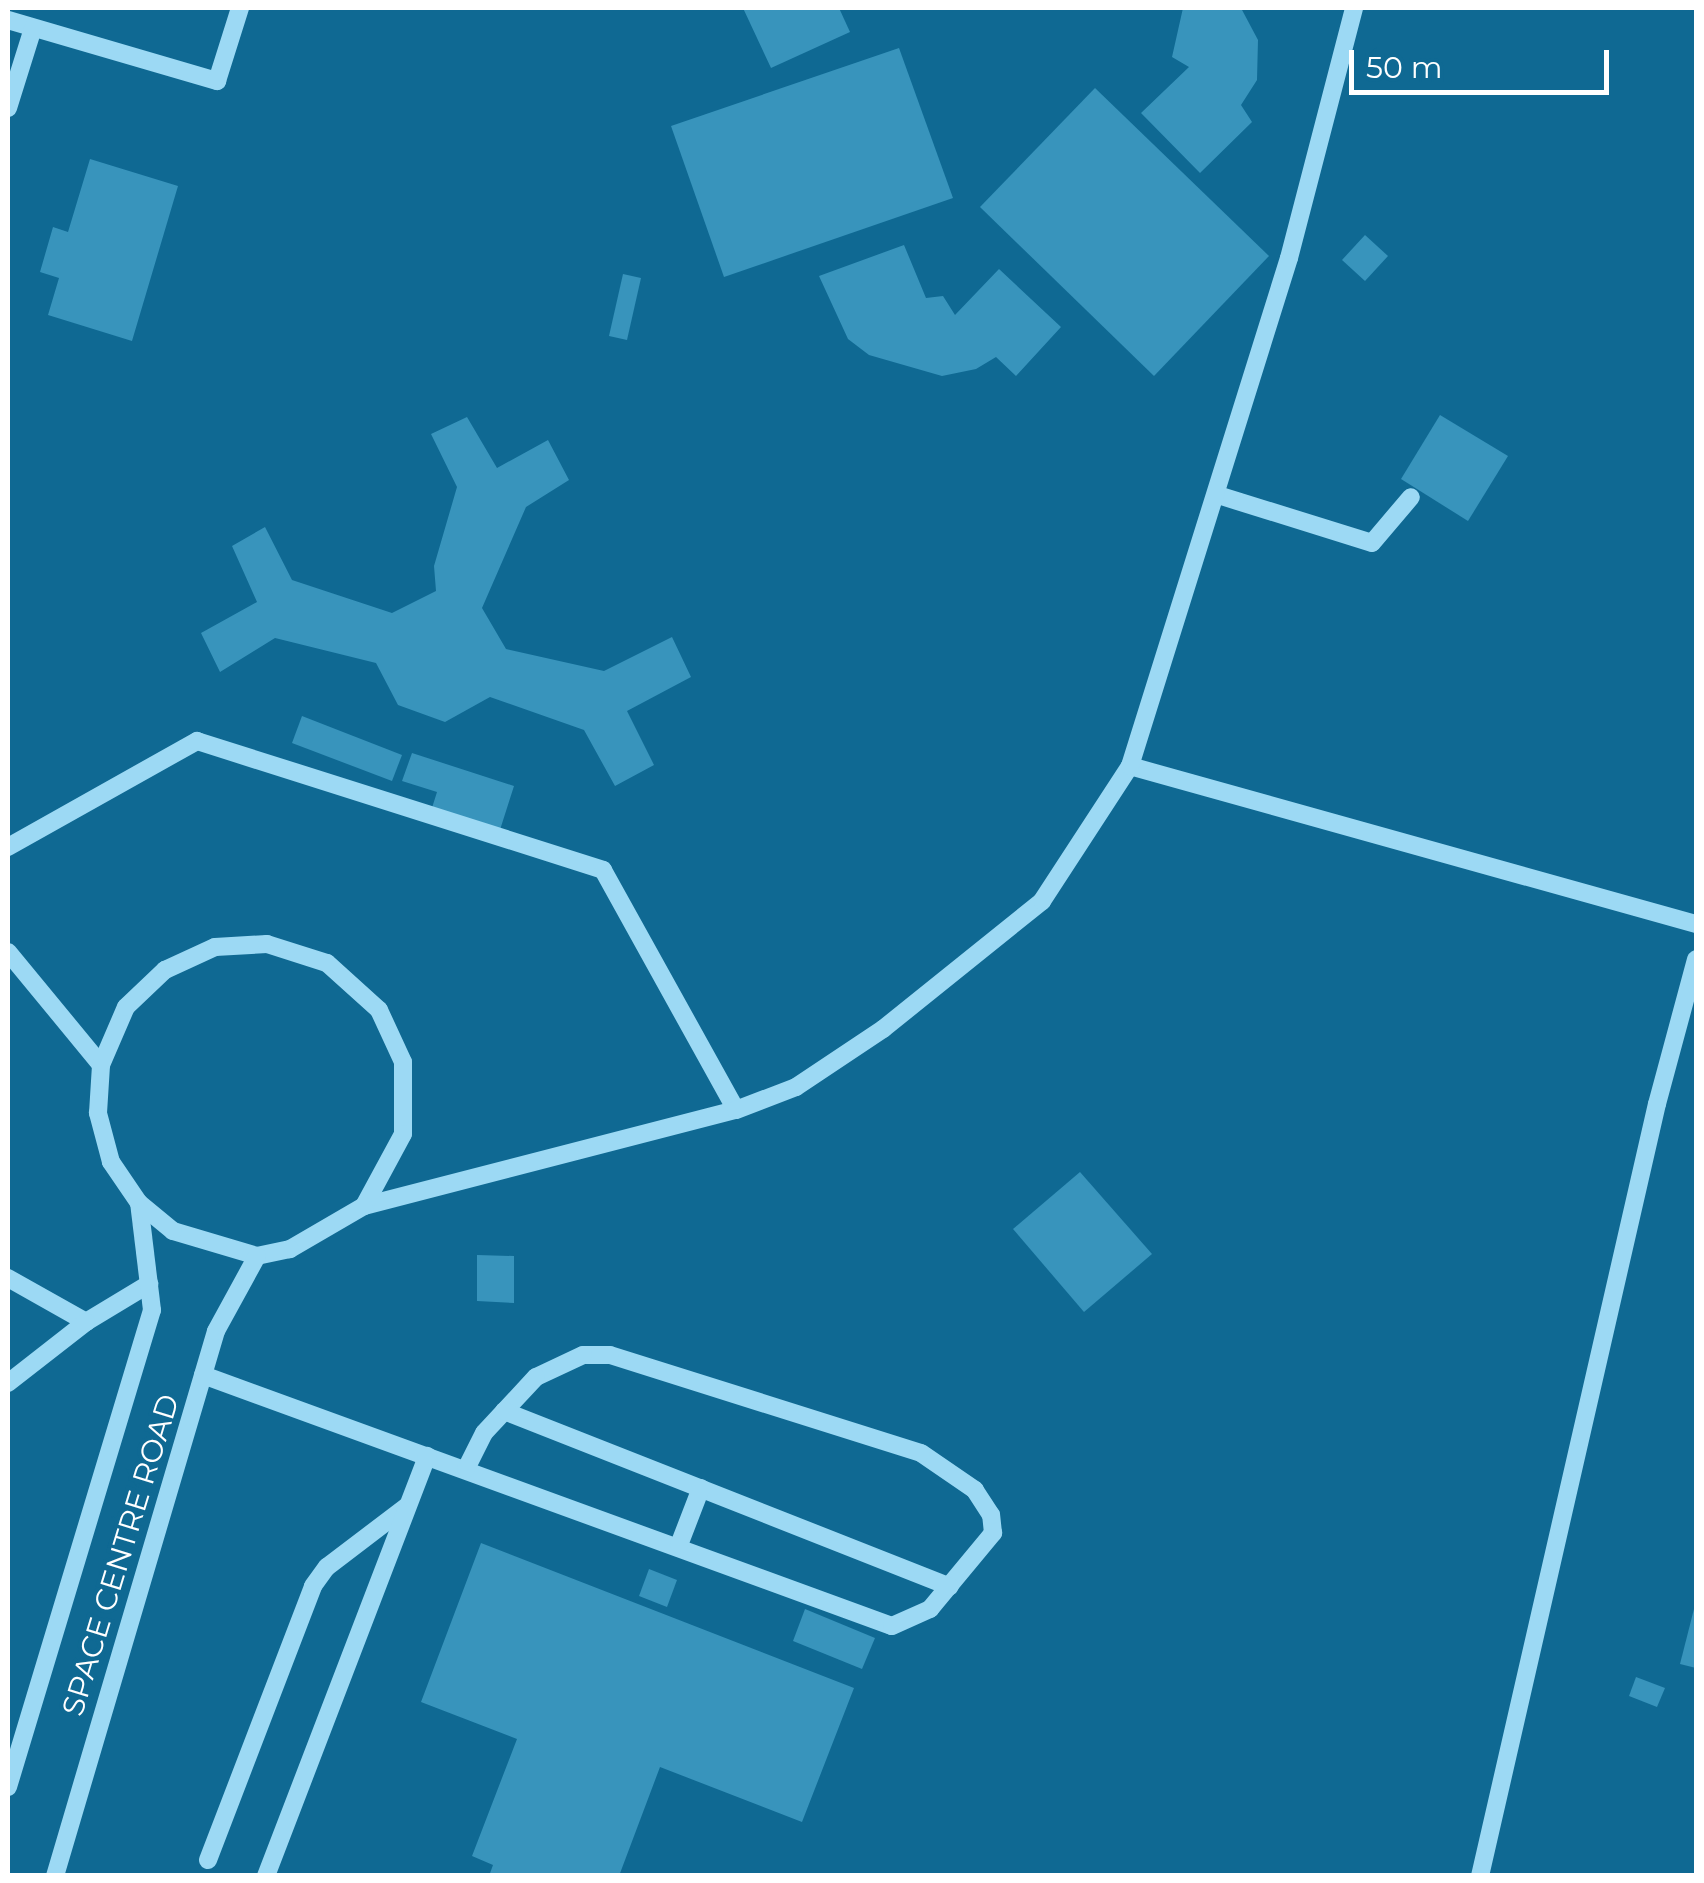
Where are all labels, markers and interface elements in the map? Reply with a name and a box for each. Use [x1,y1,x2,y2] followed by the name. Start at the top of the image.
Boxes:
[1354,30,1614,92] scale bar
[1366,49,1443,86] text: 50 m
[55,1390,187,1720] street label: SPACE CENTRE ROAD

